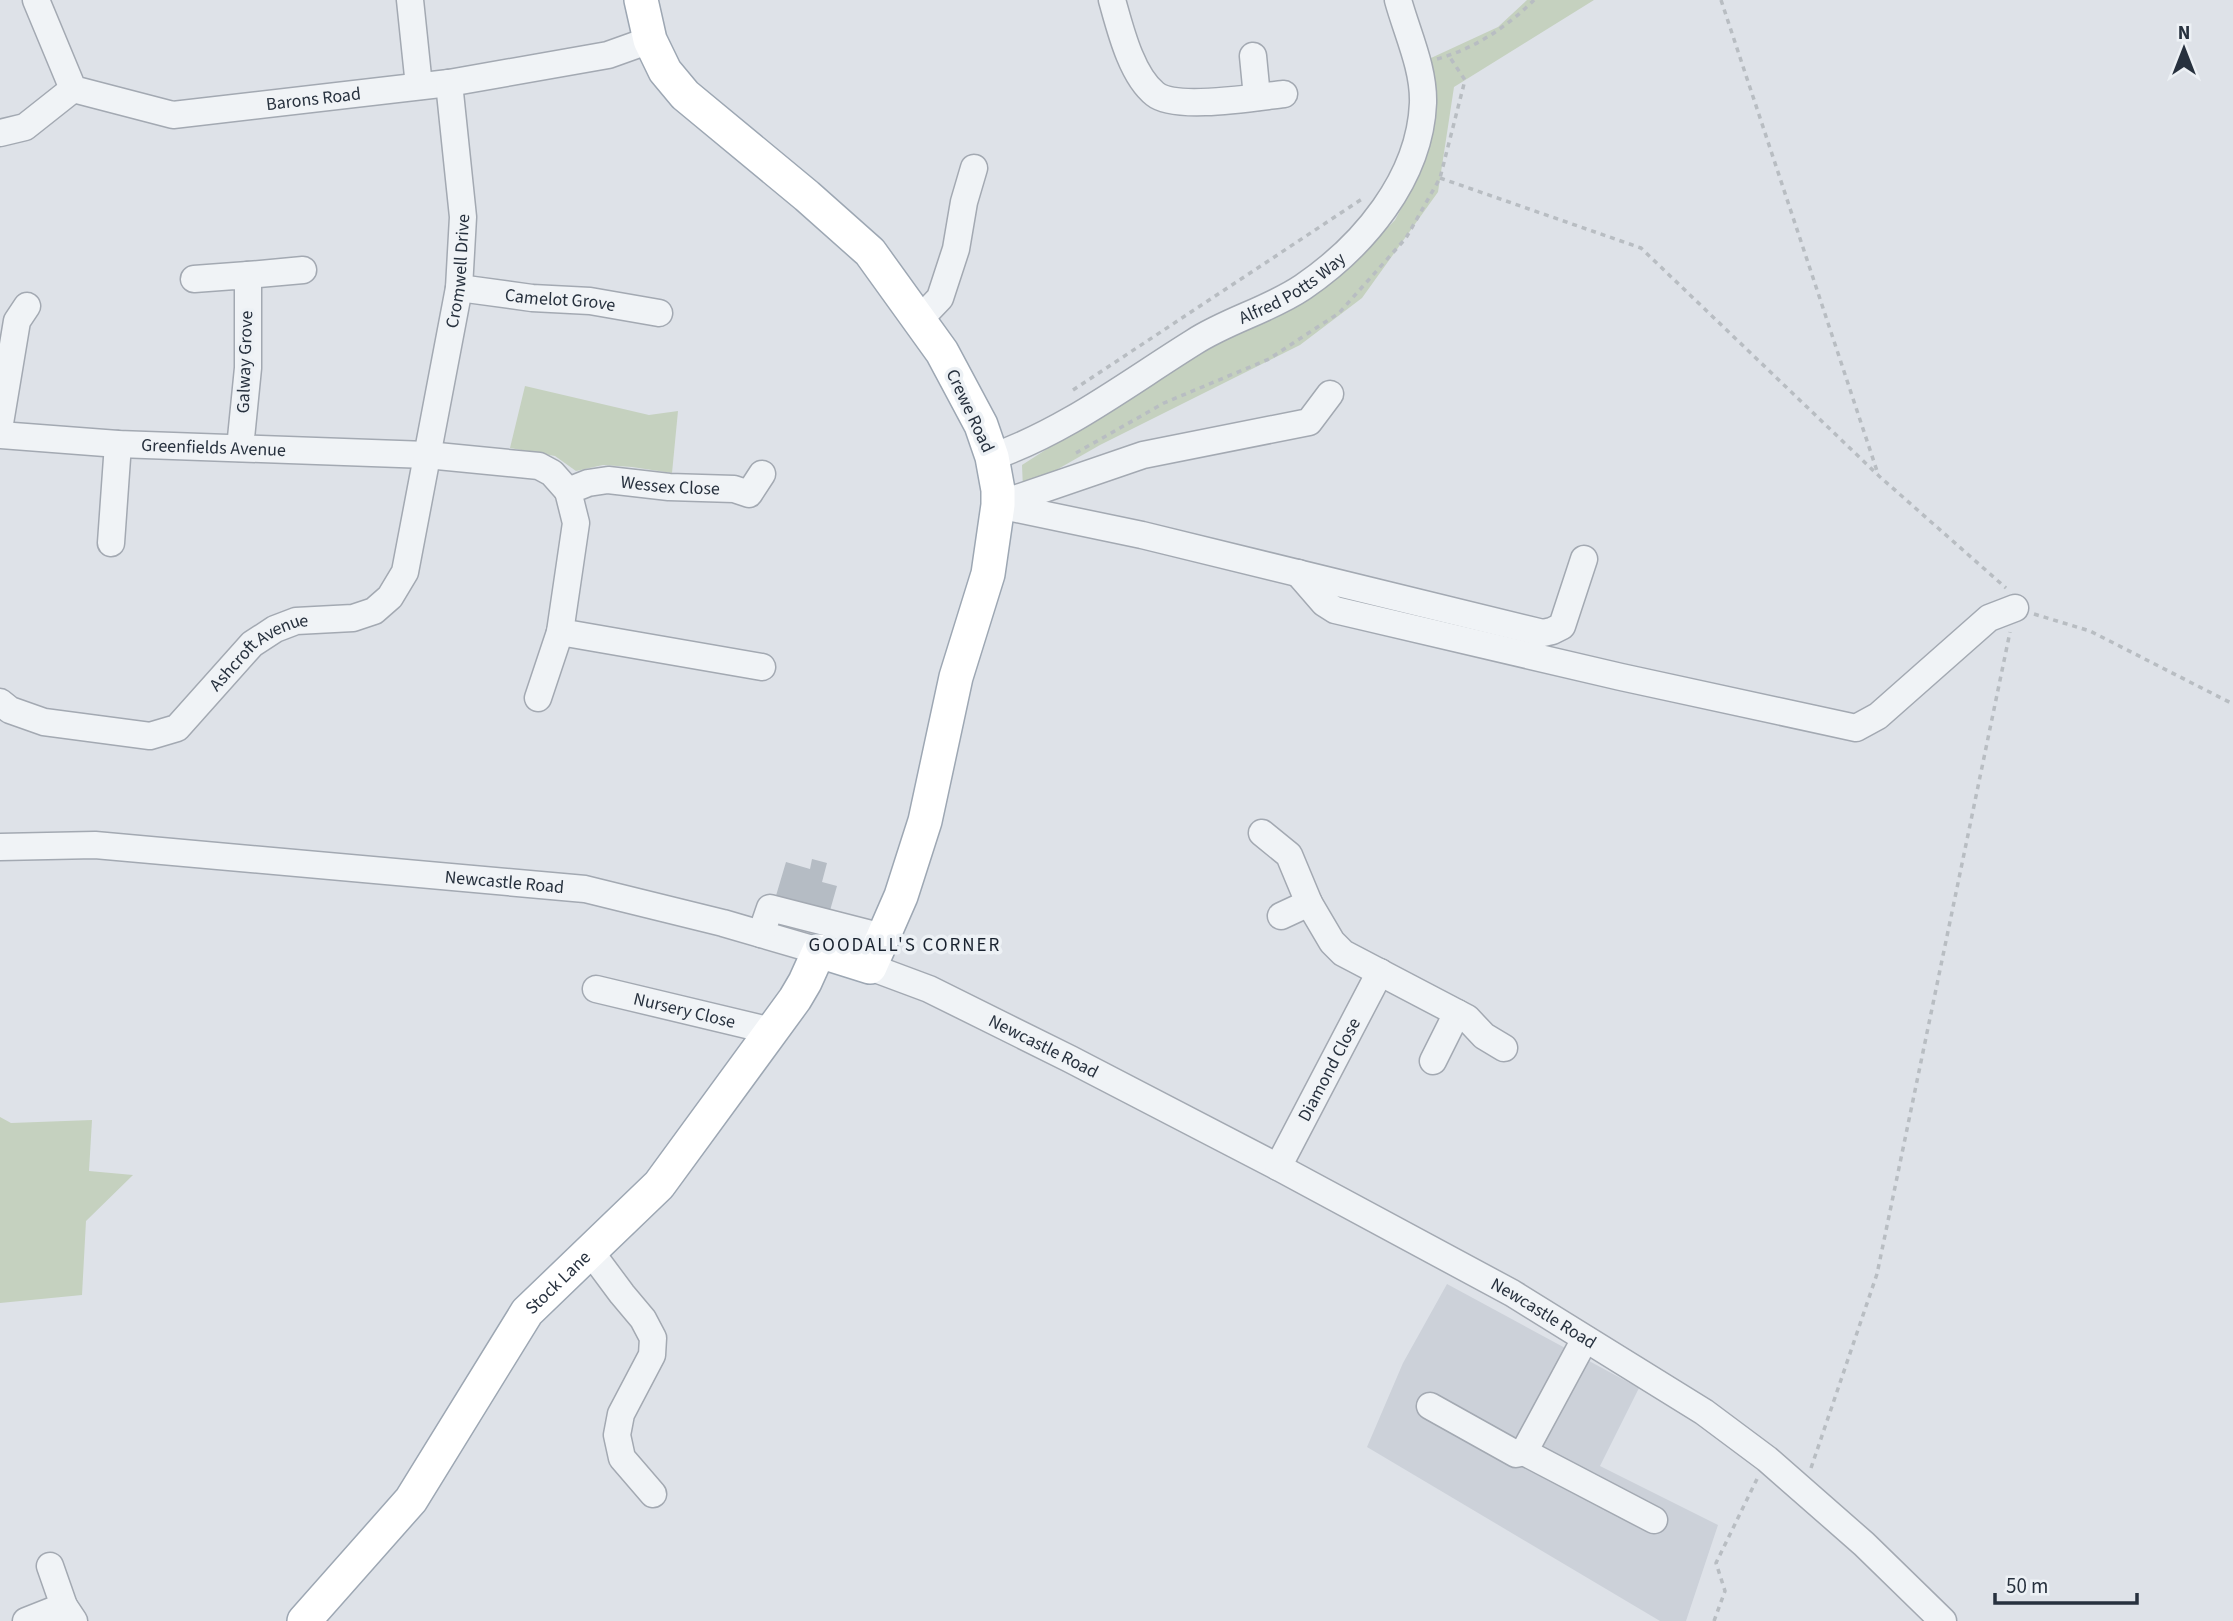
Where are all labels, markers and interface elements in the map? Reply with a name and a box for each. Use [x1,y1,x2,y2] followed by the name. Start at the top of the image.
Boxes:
[2149,14,2219,84] north arrow
[2178,20,2190,47] text: N
[265,81,362,117] street label: Barons Road
[439,213,476,330] street label: Cromwell Drive
[1235,246,1351,330] street label: Alfred Potts Way
[503,282,618,318] street label: Camelot Grove
[231,310,259,414] street label: Galway Grove
[940,365,1000,457] street label: Crewe Road
[141,432,286,462] street label: Greenfields Avenue
[619,469,720,501] street label: Wessex Close
[203,608,309,697] street label: Ashcroft Avenue
[444,864,565,900] street label: Newcastle Road
[809,932,1001,959] district label: GOODALL'S CORNER
[631,986,738,1034] street label: Nursery Close
[984,1008,1103,1084] street label: Newcastle Road
[1292,1013,1366,1126] street label: Diamond Close
[519,1245,596,1320] street label: Stock Lane
[1486,1271,1601,1355] street label: Newcastle Road
[1995,1562,2137,1606] scale bar
[2006,1571,2048,1601] text: 50 m

